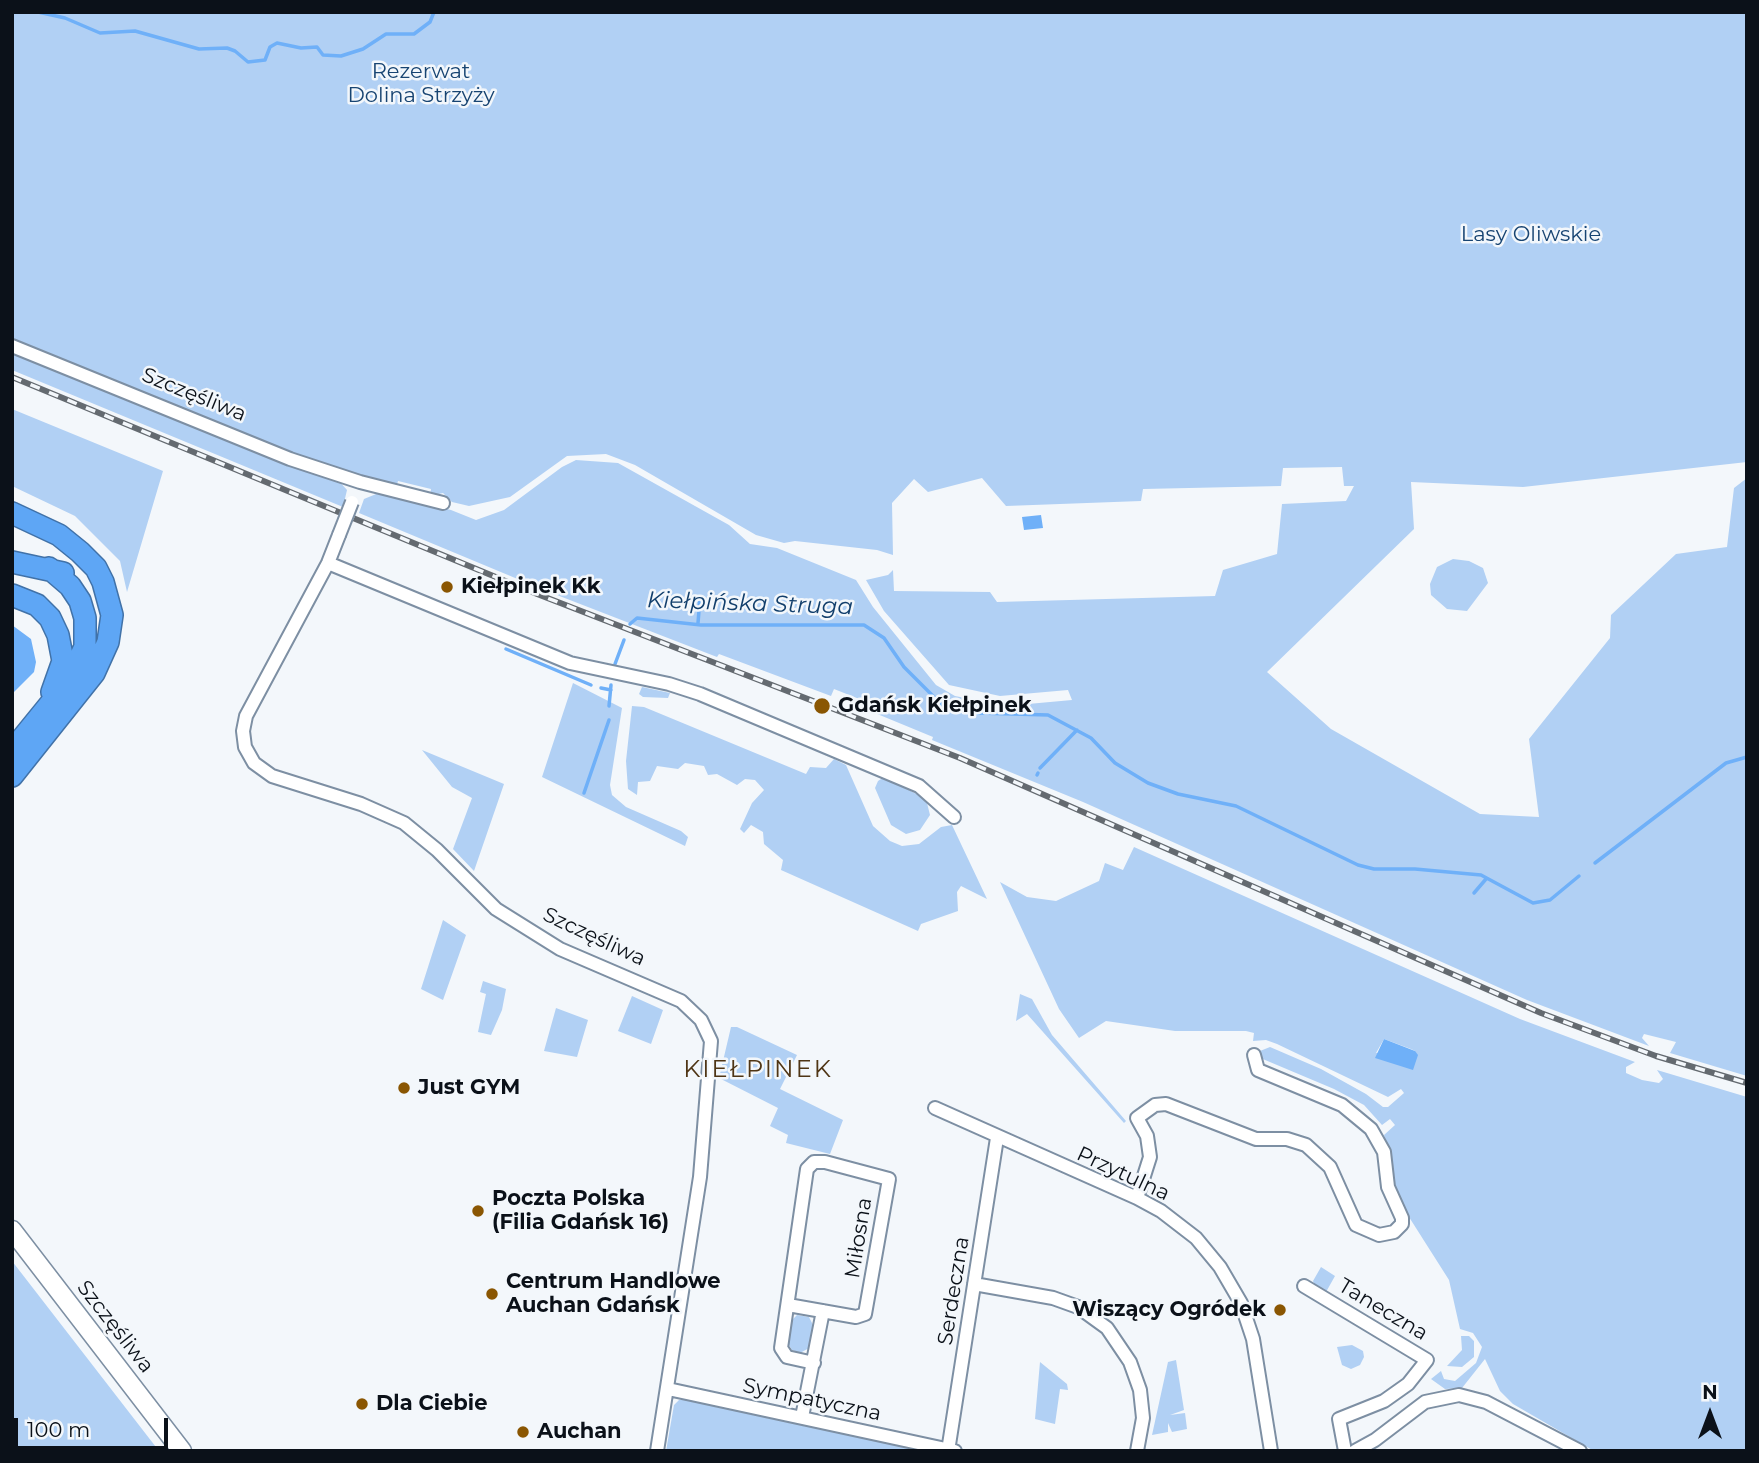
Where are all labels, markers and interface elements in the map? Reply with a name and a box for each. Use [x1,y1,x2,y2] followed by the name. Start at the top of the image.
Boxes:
[347,59,495,109] park label: Rezerwat Dolina Strzyży
[1461,222,1601,248] park label: Lasy Oliwskie
[138,363,250,427] street label: Szczęśliwa
[461,574,601,600] place label: Kiełpinek Kk
[439,579,455,595] marker: Kiełpinek Kk
[646,587,854,621] water label: Kiełpińska Struga
[838,693,1031,719] place label: Gdańsk Kiełpinek
[812,696,832,716] marker: Gdańsk Kiełpinek
[539,902,649,972] street label: Szczęśliwa
[684,1056,832,1084] district label: KIEŁPINEK
[418,1075,520,1101] place label: Just GYM
[396,1080,412,1096] marker: Just GYM
[1072,1141,1174,1207] street label: Przytulna
[492,1186,669,1236] place label: Poczta Polska (Filia Gdańsk 16)
[840,1196,878,1280] street label: Miłosna
[470,1203,486,1219] marker: Poczta Polska (Filia Gdańsk 16)
[933,1235,975,1347] street label: Serdeczna
[506,1269,721,1319] place label: Centrum Handlowe Auchan Gdańsk
[1334,1274,1432,1346] street label: Taneczna
[71,1276,159,1378] street label: Szczęśliwa
[484,1286,500,1302] marker: Centrum Handlowe Auchan Gdańsk
[1072,1297,1266,1323] place label: Wiszący Ogródek
[1272,1302,1288,1318] marker: Wiszący Ogródek
[740,1373,884,1427] street label: Sympatyczna
[1675,1379,1745,1449] north arrow
[1702,1381,1718,1404] text: N
[376,1391,487,1417] place label: Dla Ciebie
[354,1396,370,1412] marker: Dla Ciebie
[18,1404,172,1448] scale bar
[27,1417,90,1442] text: 100 m
[537,1419,622,1445] place label: Auchan
[515,1424,531,1440] marker: Auchan

